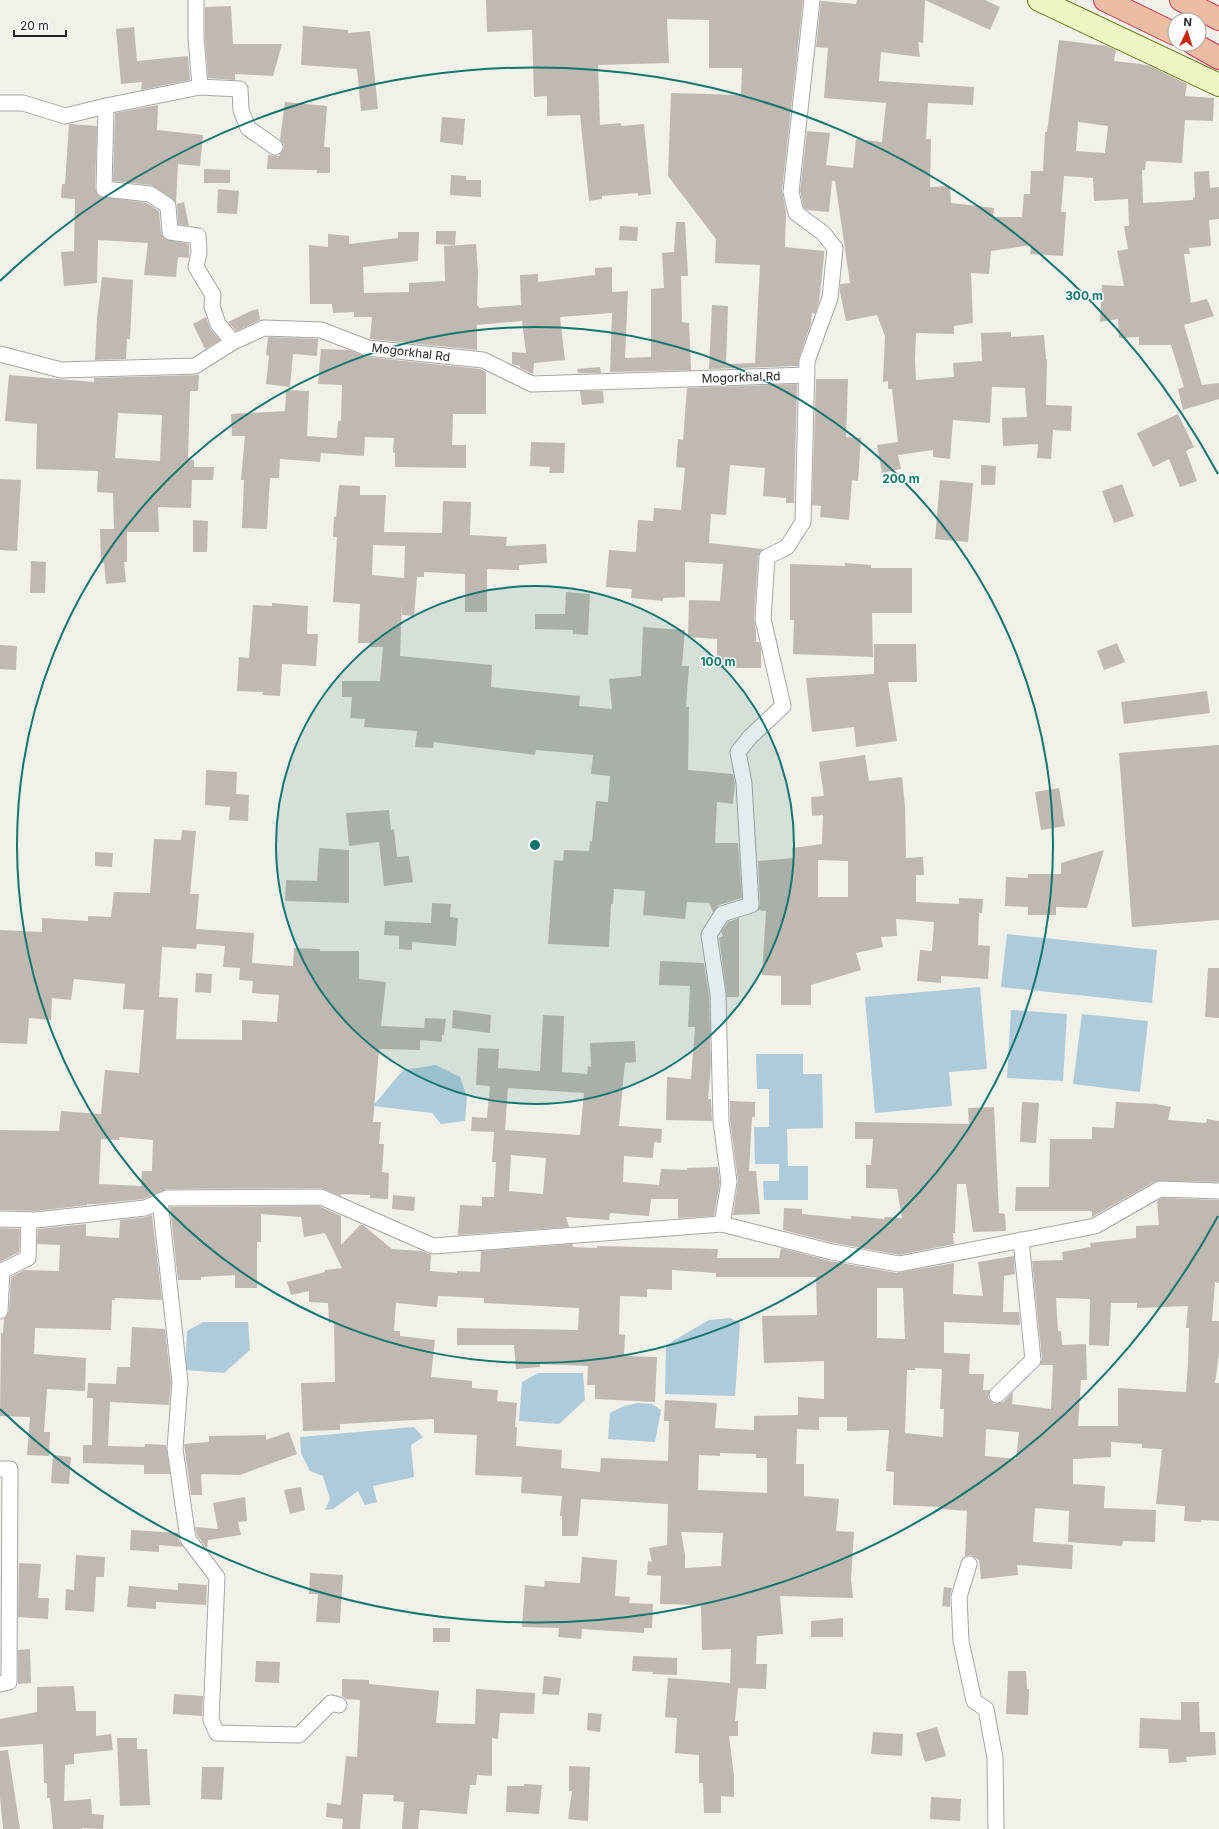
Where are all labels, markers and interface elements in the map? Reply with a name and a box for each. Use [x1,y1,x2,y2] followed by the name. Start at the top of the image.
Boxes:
[14,12,66,38] scale bar
[1167,12,1207,52] north arrow
[1183,15,1192,29] text: N
[20,18,49,33] text: 20 m
[1065,288,1103,303] text: 300 m
[371,340,451,364] street label: Mogorkhal Rd
[701,368,781,386] street label: Mogorkhal Rd
[882,471,920,486] text: 200 m
[700,654,736,669] text: 100 m
[528,838,542,852] centre of rings

